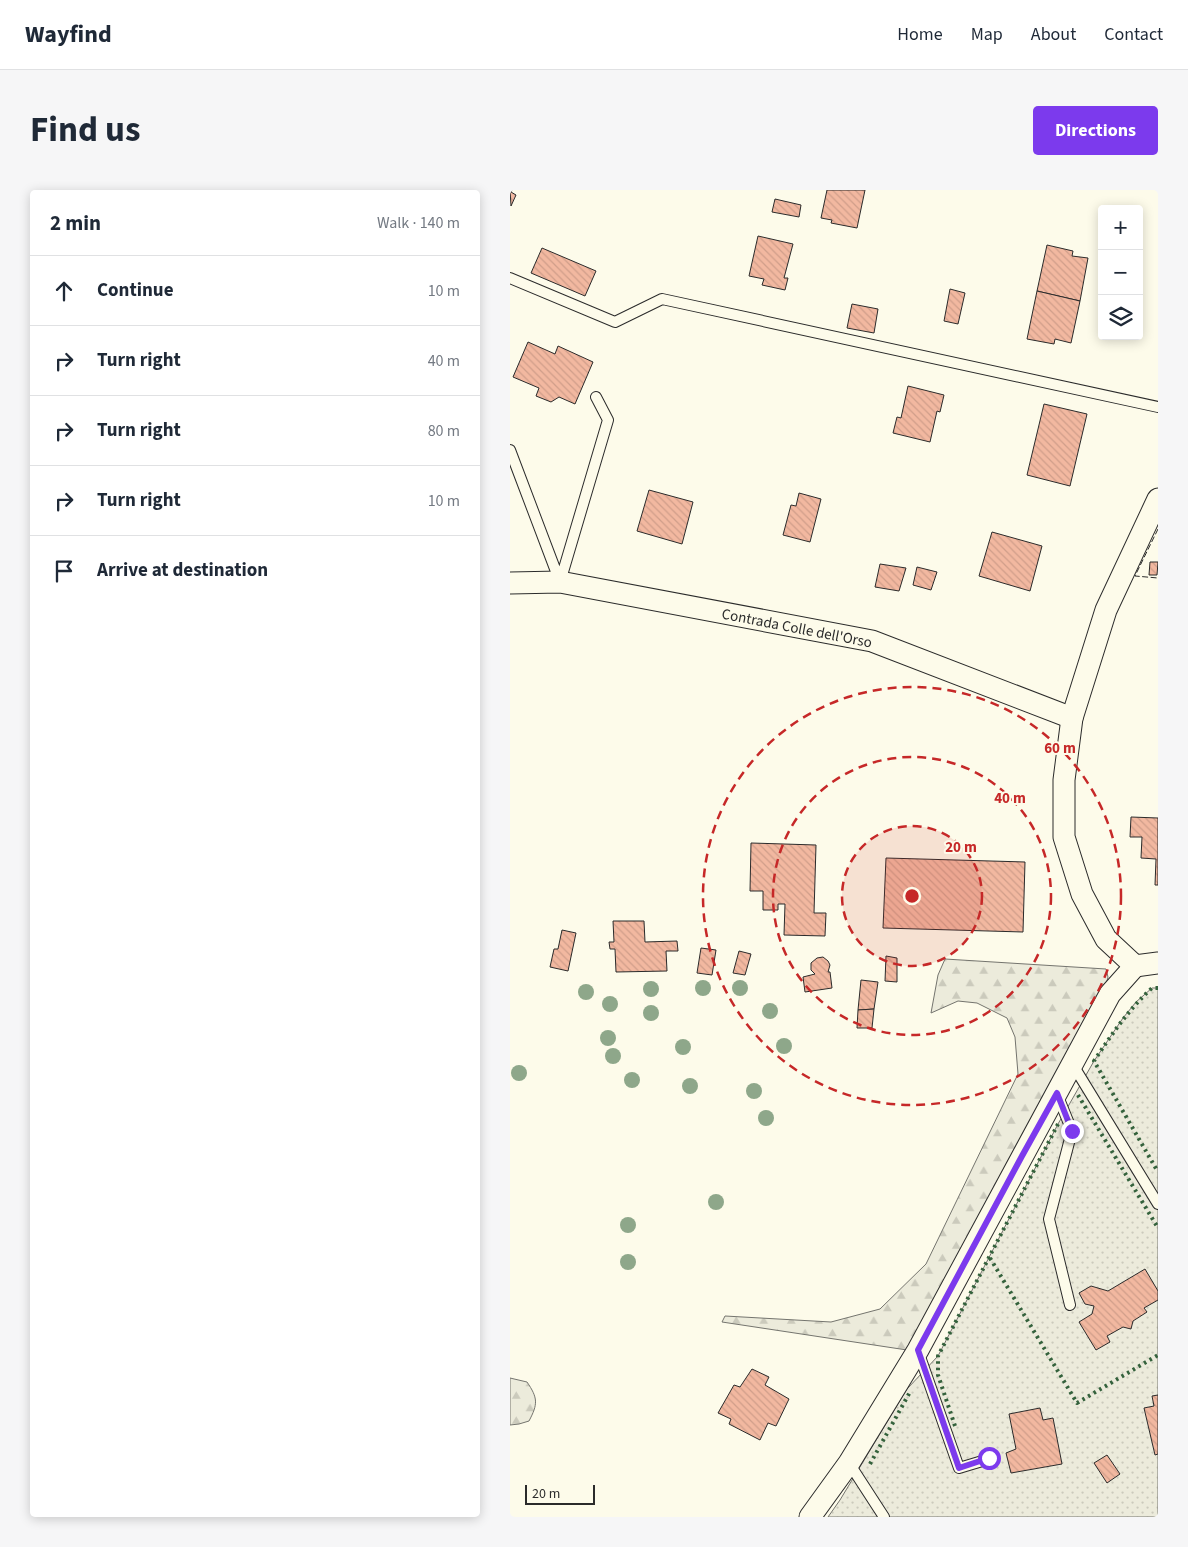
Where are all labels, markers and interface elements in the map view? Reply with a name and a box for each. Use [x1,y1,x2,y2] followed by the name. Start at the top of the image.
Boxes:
[25,17,112,52] text: Wayfind
[897,22,943,47] text: Home
[971,22,1003,47] text: Map
[1031,22,1076,47] text: About
[1104,22,1163,47] text: Contact
[30,105,140,155] text: Find us
[1033,106,1158,155] button: Directions
[1098,205,1143,340] map controls
[1098,205,1143,250] button: +
[50,208,101,238] text: 2 min
[377,212,460,234] text: Walk · 140 m
[1098,250,1143,295] button: −
[50,277,78,305] icon: ahead
[97,277,174,304] text: Continue
[428,280,460,302] text: 10 m
[1098,295,1143,340] button: layers
[50,347,78,375] icon: right
[97,347,181,374] text: Turn right
[428,350,460,372] text: 40 m
[50,417,78,445] icon: right
[97,417,181,444] text: Turn right
[428,420,460,442] text: 80 m
[50,487,78,515] icon: right
[97,487,181,514] text: Turn right
[428,490,460,512] text: 10 m
[50,557,78,585] icon: arrive
[97,557,268,584] text: Arrive at destination
[720,604,874,653] street label: Contrada Colle dell'Orso
[1044,738,1076,759] text: 60 m
[994,788,1026,809] text: 40 m
[945,837,977,858] text: 20 m
[903,887,921,905] centre of rings
[1061,1120,1084,1143] route end
[978,1447,1001,1470] route start
[525,1482,595,1505] scale bar
[532,1484,560,1504] text: 20 m

